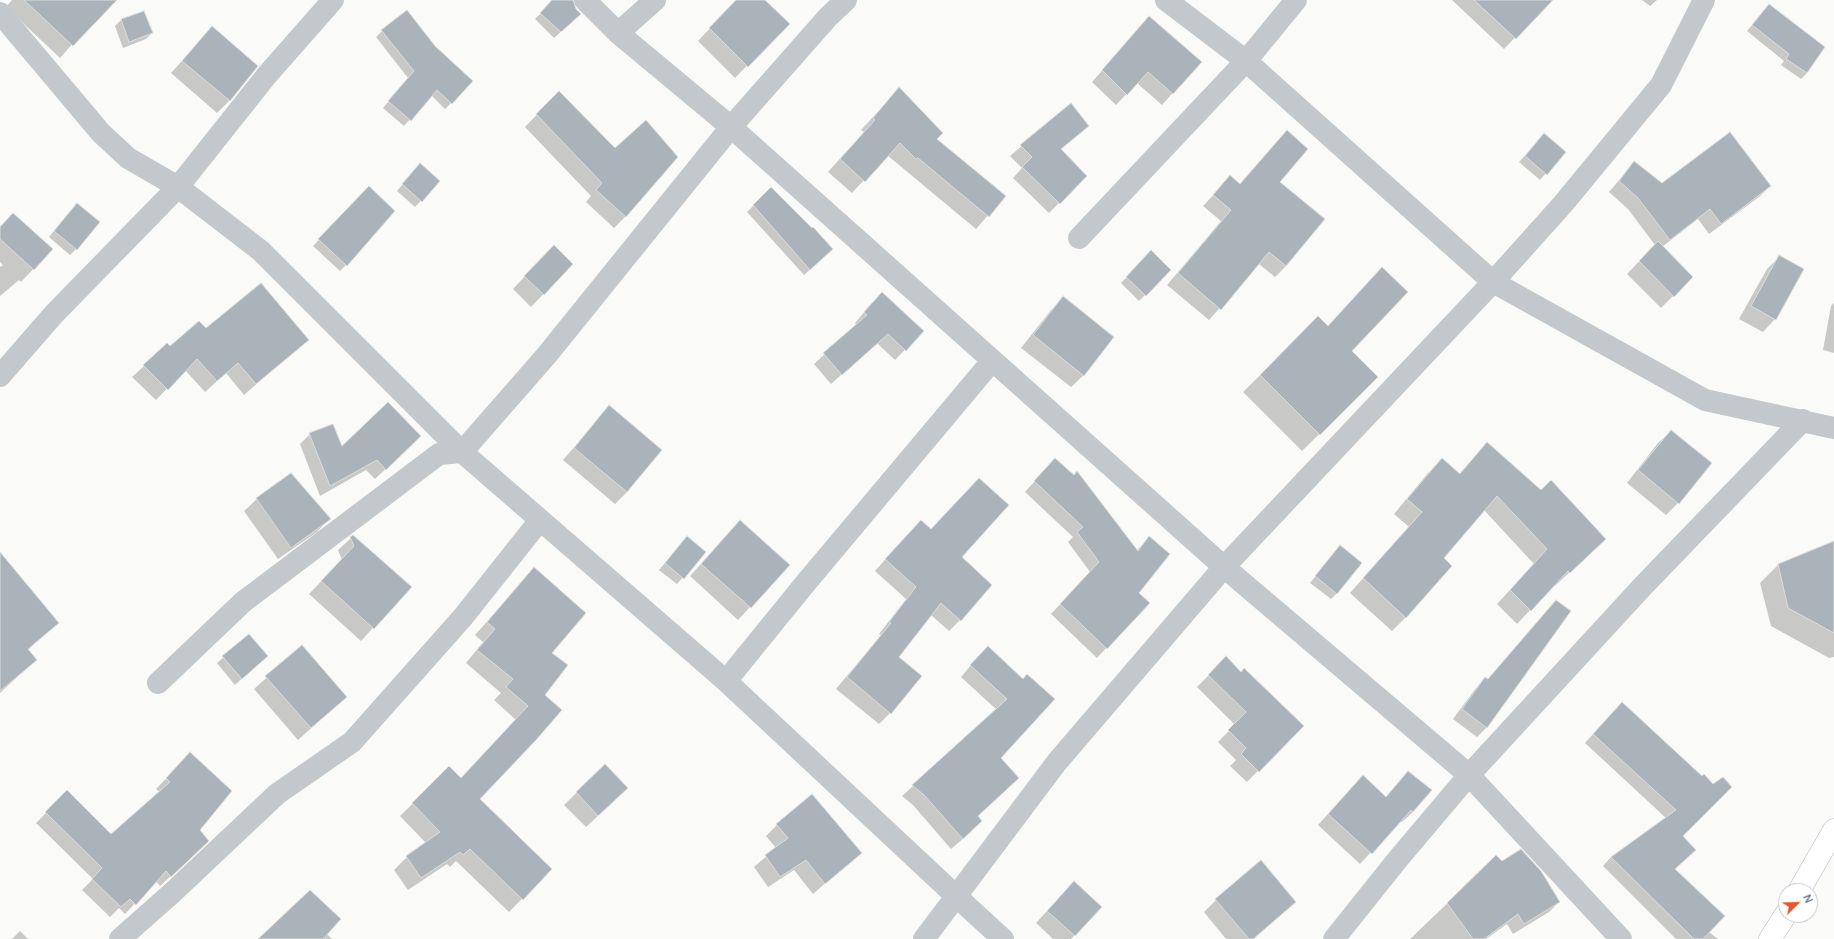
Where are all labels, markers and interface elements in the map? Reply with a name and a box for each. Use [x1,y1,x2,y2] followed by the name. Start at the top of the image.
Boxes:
[1778,883,1818,923] north arrow
[1800,892,1817,905] text: N

